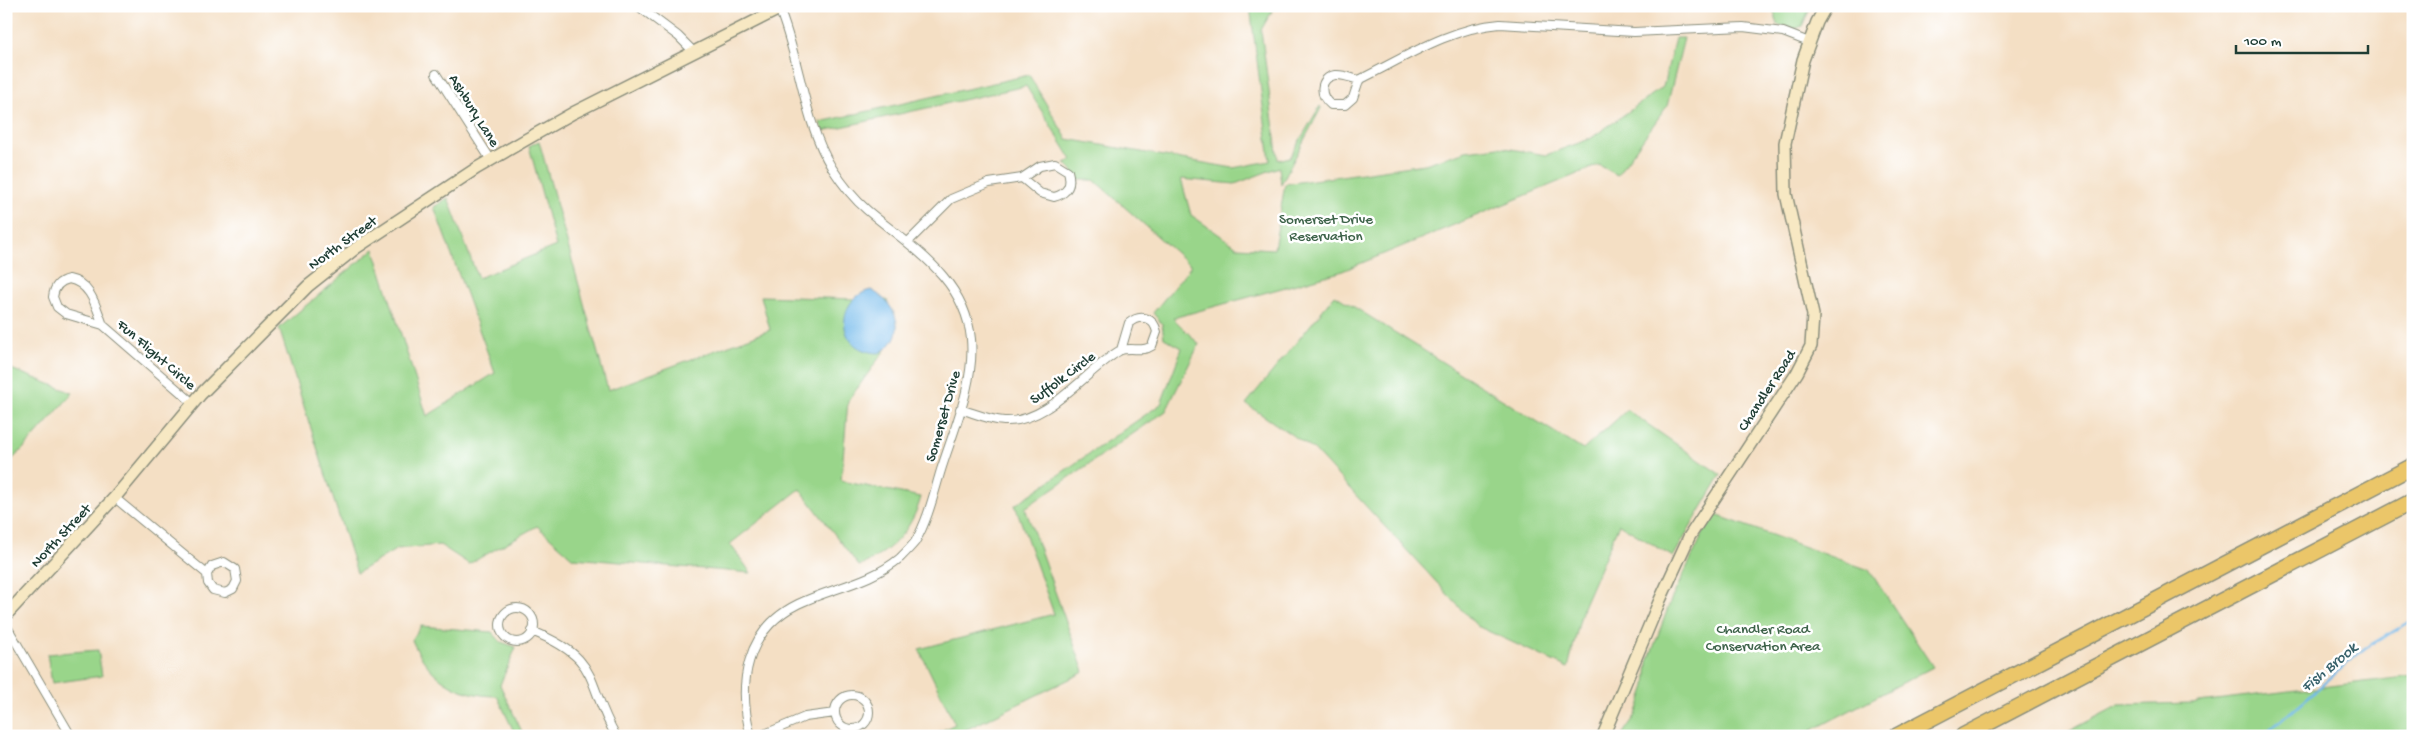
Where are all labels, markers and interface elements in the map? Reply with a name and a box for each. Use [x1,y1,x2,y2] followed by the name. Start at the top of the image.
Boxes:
[2236,22,2369,54] scale bar
[2243,33,2282,51] text: 100 m
[444,71,503,151] street label: Ashbury Lane
[1279,211,1373,246] park label: Somerset Drive Reservation
[305,212,383,275] street label: North Street
[112,316,199,395] street label: Fun Flight Circle
[1735,346,1801,435] street label: Chandler Road
[1027,348,1100,409] street label: Suffolk Circle
[922,369,966,464] street label: Somerset Drive
[27,499,97,572] street label: North Street
[1706,621,1821,656] park label: Chandler Road Conservation Area
[2298,639,2364,698] water label: Fish Brook

